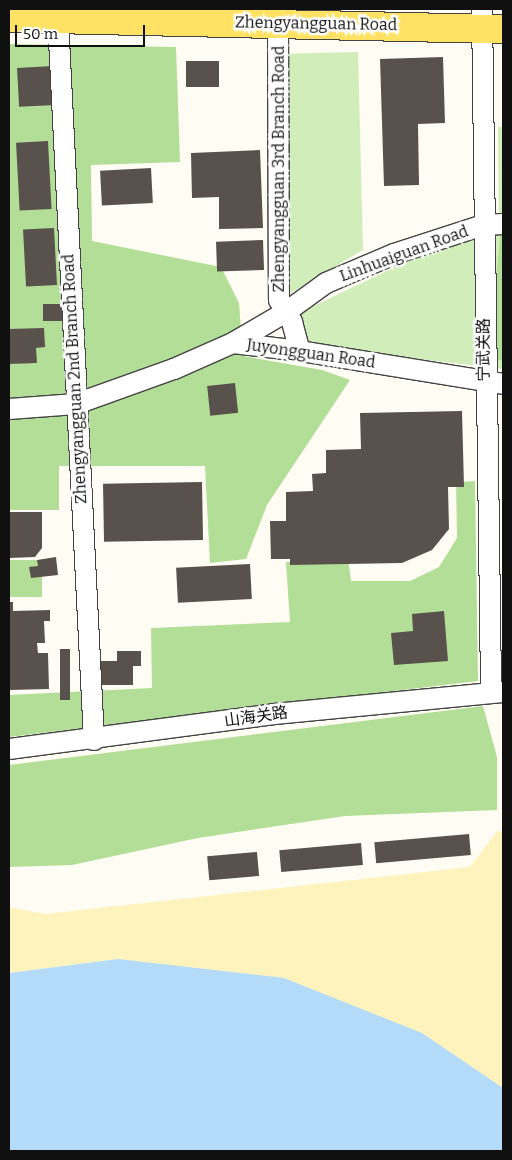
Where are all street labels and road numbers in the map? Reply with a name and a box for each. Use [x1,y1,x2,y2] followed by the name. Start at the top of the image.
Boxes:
[235,13,397,35] street label: Zhengyangguan Road
[269,46,289,292] street label: Zhengyangguan 3rd Branch Road
[337,222,471,286] street label: Linhuaiguan Road
[59,254,91,504] street label: Zhengyangguan 2nd Branch Road
[474,318,494,382] street label: 宁武关路
[245,335,377,373] street label: Juyongguan Road
[223,703,289,731] street label: 山海关路

